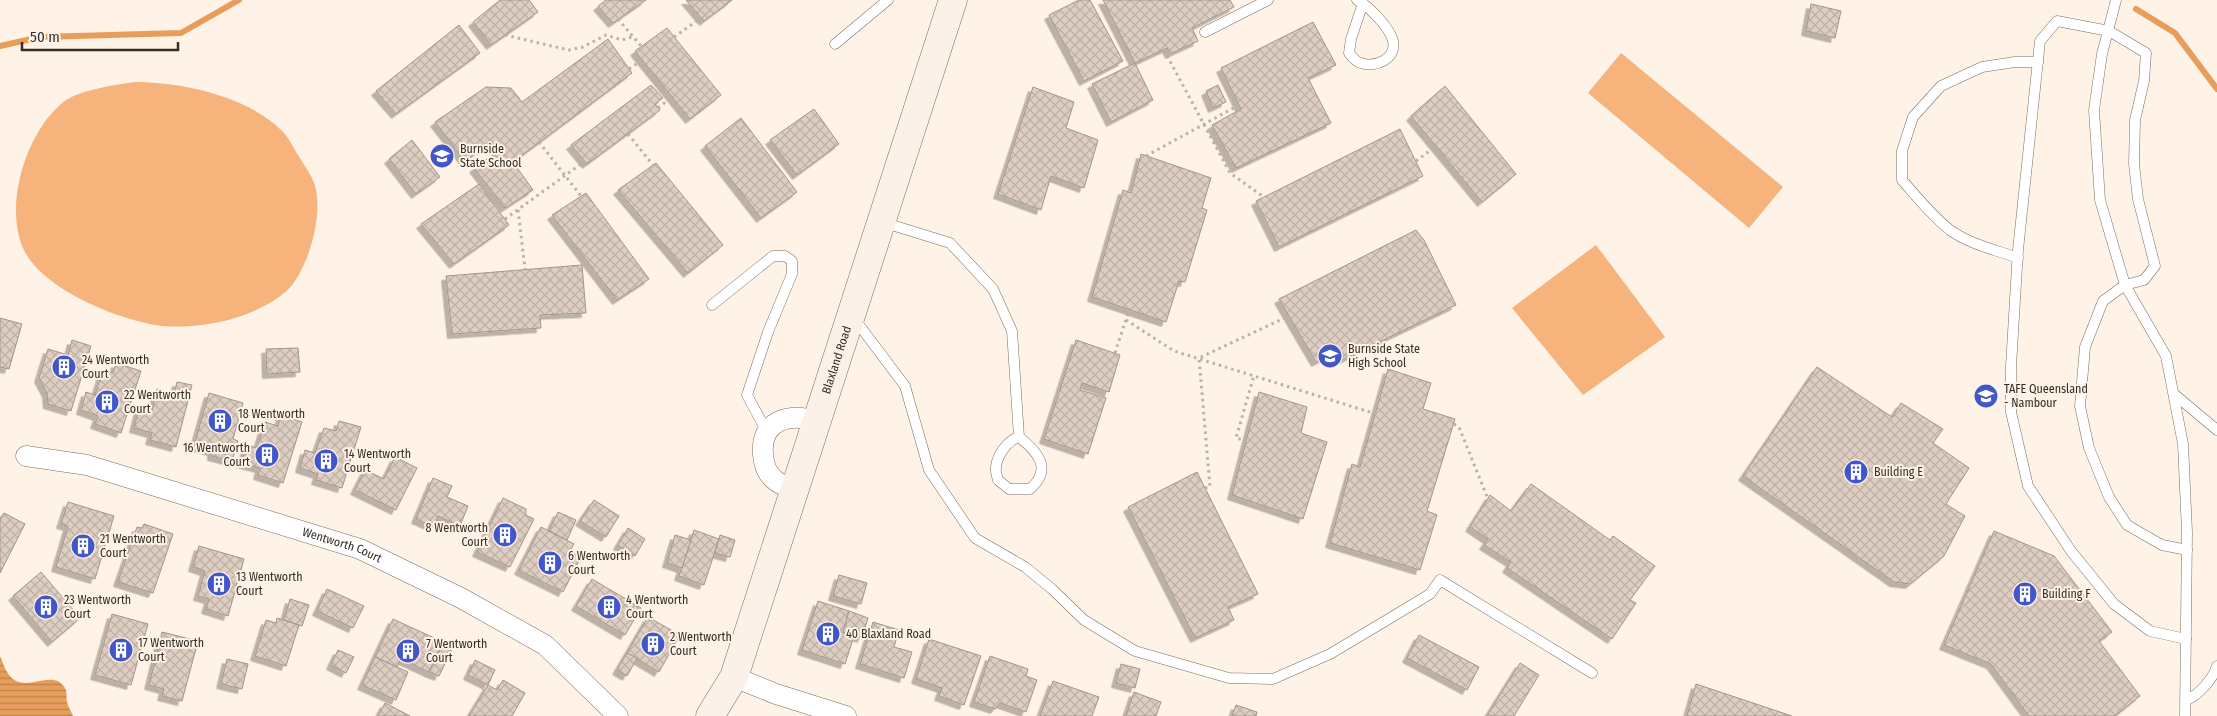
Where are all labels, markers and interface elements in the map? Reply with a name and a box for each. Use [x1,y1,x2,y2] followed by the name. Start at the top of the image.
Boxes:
[22,20,179,52] scale bar
[30,28,60,46] text: 50 m
[460,142,521,170] place label: Burnside State School
[429,143,455,169] school or university icon: Burnside State School
[819,324,854,396] street label: Blaxland Road
[1348,342,1420,370] place label: Burnside State High School
[1317,343,1343,369] school or university icon: Burnside State High School
[82,353,149,381] place label: 24 Wentworth Court
[51,354,77,380] building icon: 24 Wentworth Court
[2004,382,2088,410] place label: TAFE Queensland - Nambour
[1973,383,1999,409] school or university icon: TAFE Queensland - Nambour
[124,388,191,416] place label: 22 Wentworth Court
[94,389,120,415] building icon: 22 Wentworth Court
[238,407,305,435] place label: 18 Wentworth Court
[207,408,233,434] building icon: 18 Wentworth Court
[183,441,250,469] place label: 16 Wentworth Court
[254,442,280,468] building icon: 16 Wentworth Court
[344,447,411,475] place label: 14 Wentworth Court
[313,448,339,474] building icon: 14 Wentworth Court
[1843,459,1869,485] building icon: Building E
[1874,465,1923,479] place label: Building E
[426,521,488,549] place label: 8 Wentworth Court
[492,522,518,548] building icon: 8 Wentworth Court
[301,525,384,565] street label: Wentworth Court
[100,532,166,560] place label: 21 Wentworth Court
[70,533,96,559] building icon: 21 Wentworth Court
[568,549,630,577] place label: 6 Wentworth Court
[537,550,563,576] building icon: 6 Wentworth Court
[236,570,303,598] place label: 13 Wentworth Court
[206,571,232,597] building icon: 13 Wentworth Court
[2012,581,2038,607] building icon: Building F
[2042,587,2091,601] place label: Building F
[64,593,131,621] place label: 23 Wentworth Court
[626,593,688,621] place label: 4 Wentworth Court
[33,594,59,620] building icon: 23 Wentworth Court
[596,594,622,620] building icon: 4 Wentworth Court
[815,621,841,647] building icon: 40 Blaxland Road
[846,627,931,641] place label: 40 Blaxland Road
[670,630,732,658] place label: 2 Wentworth Court
[640,631,666,657] building icon: 2 Wentworth Court
[138,636,204,664] place label: 17 Wentworth Court
[108,637,134,663] building icon: 17 Wentworth Court
[426,637,487,665] place label: 7 Wentworth Court
[395,638,421,664] building icon: 7 Wentworth Court

